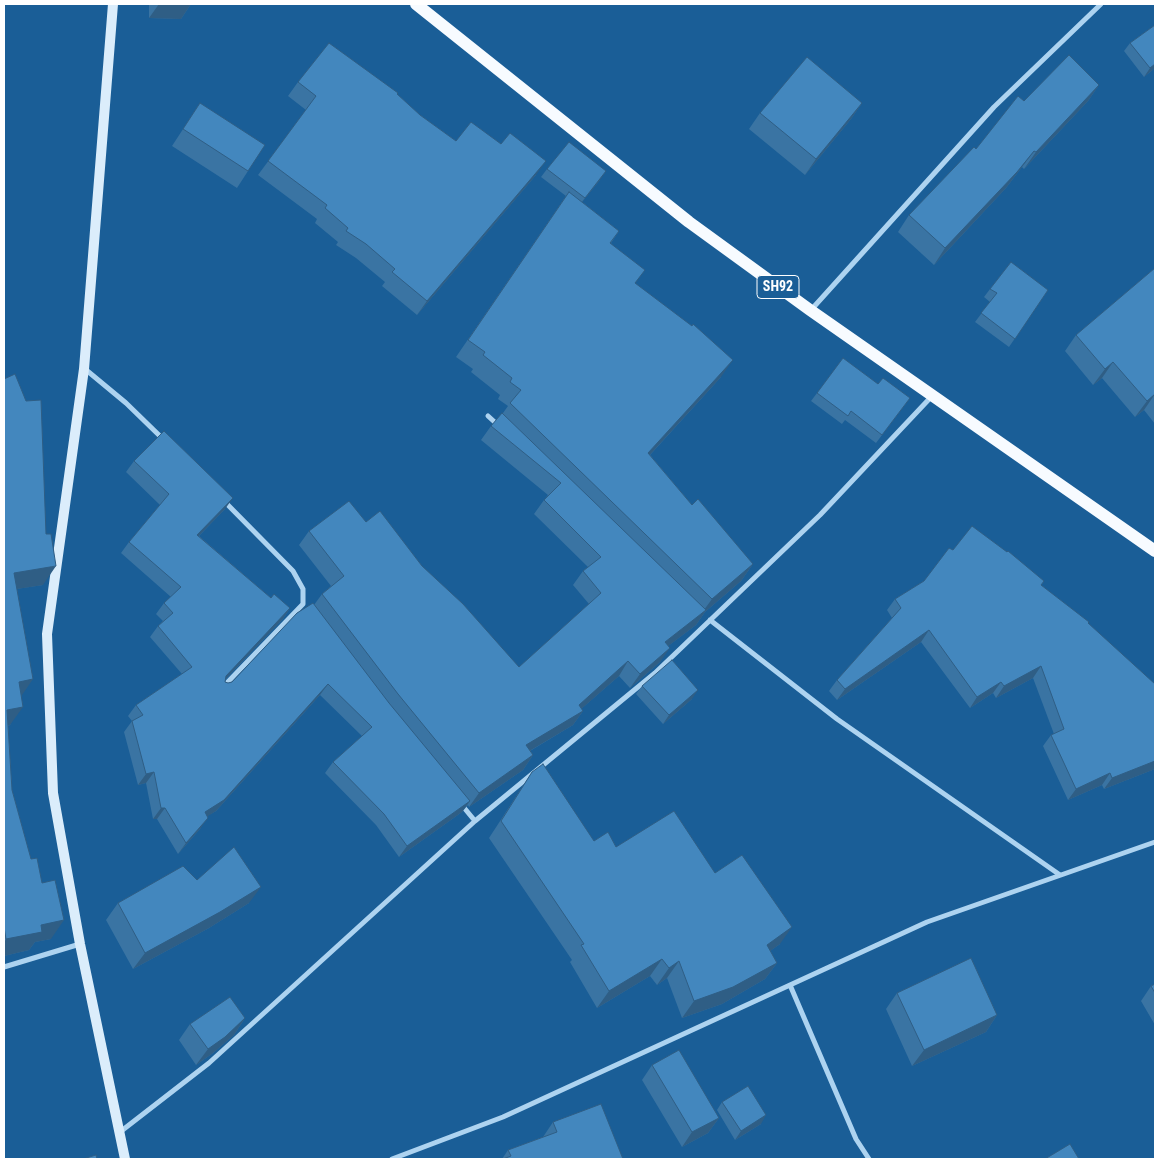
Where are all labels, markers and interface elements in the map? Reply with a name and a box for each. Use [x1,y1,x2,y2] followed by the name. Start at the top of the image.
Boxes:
[757,276,799,298] road number: SH92

